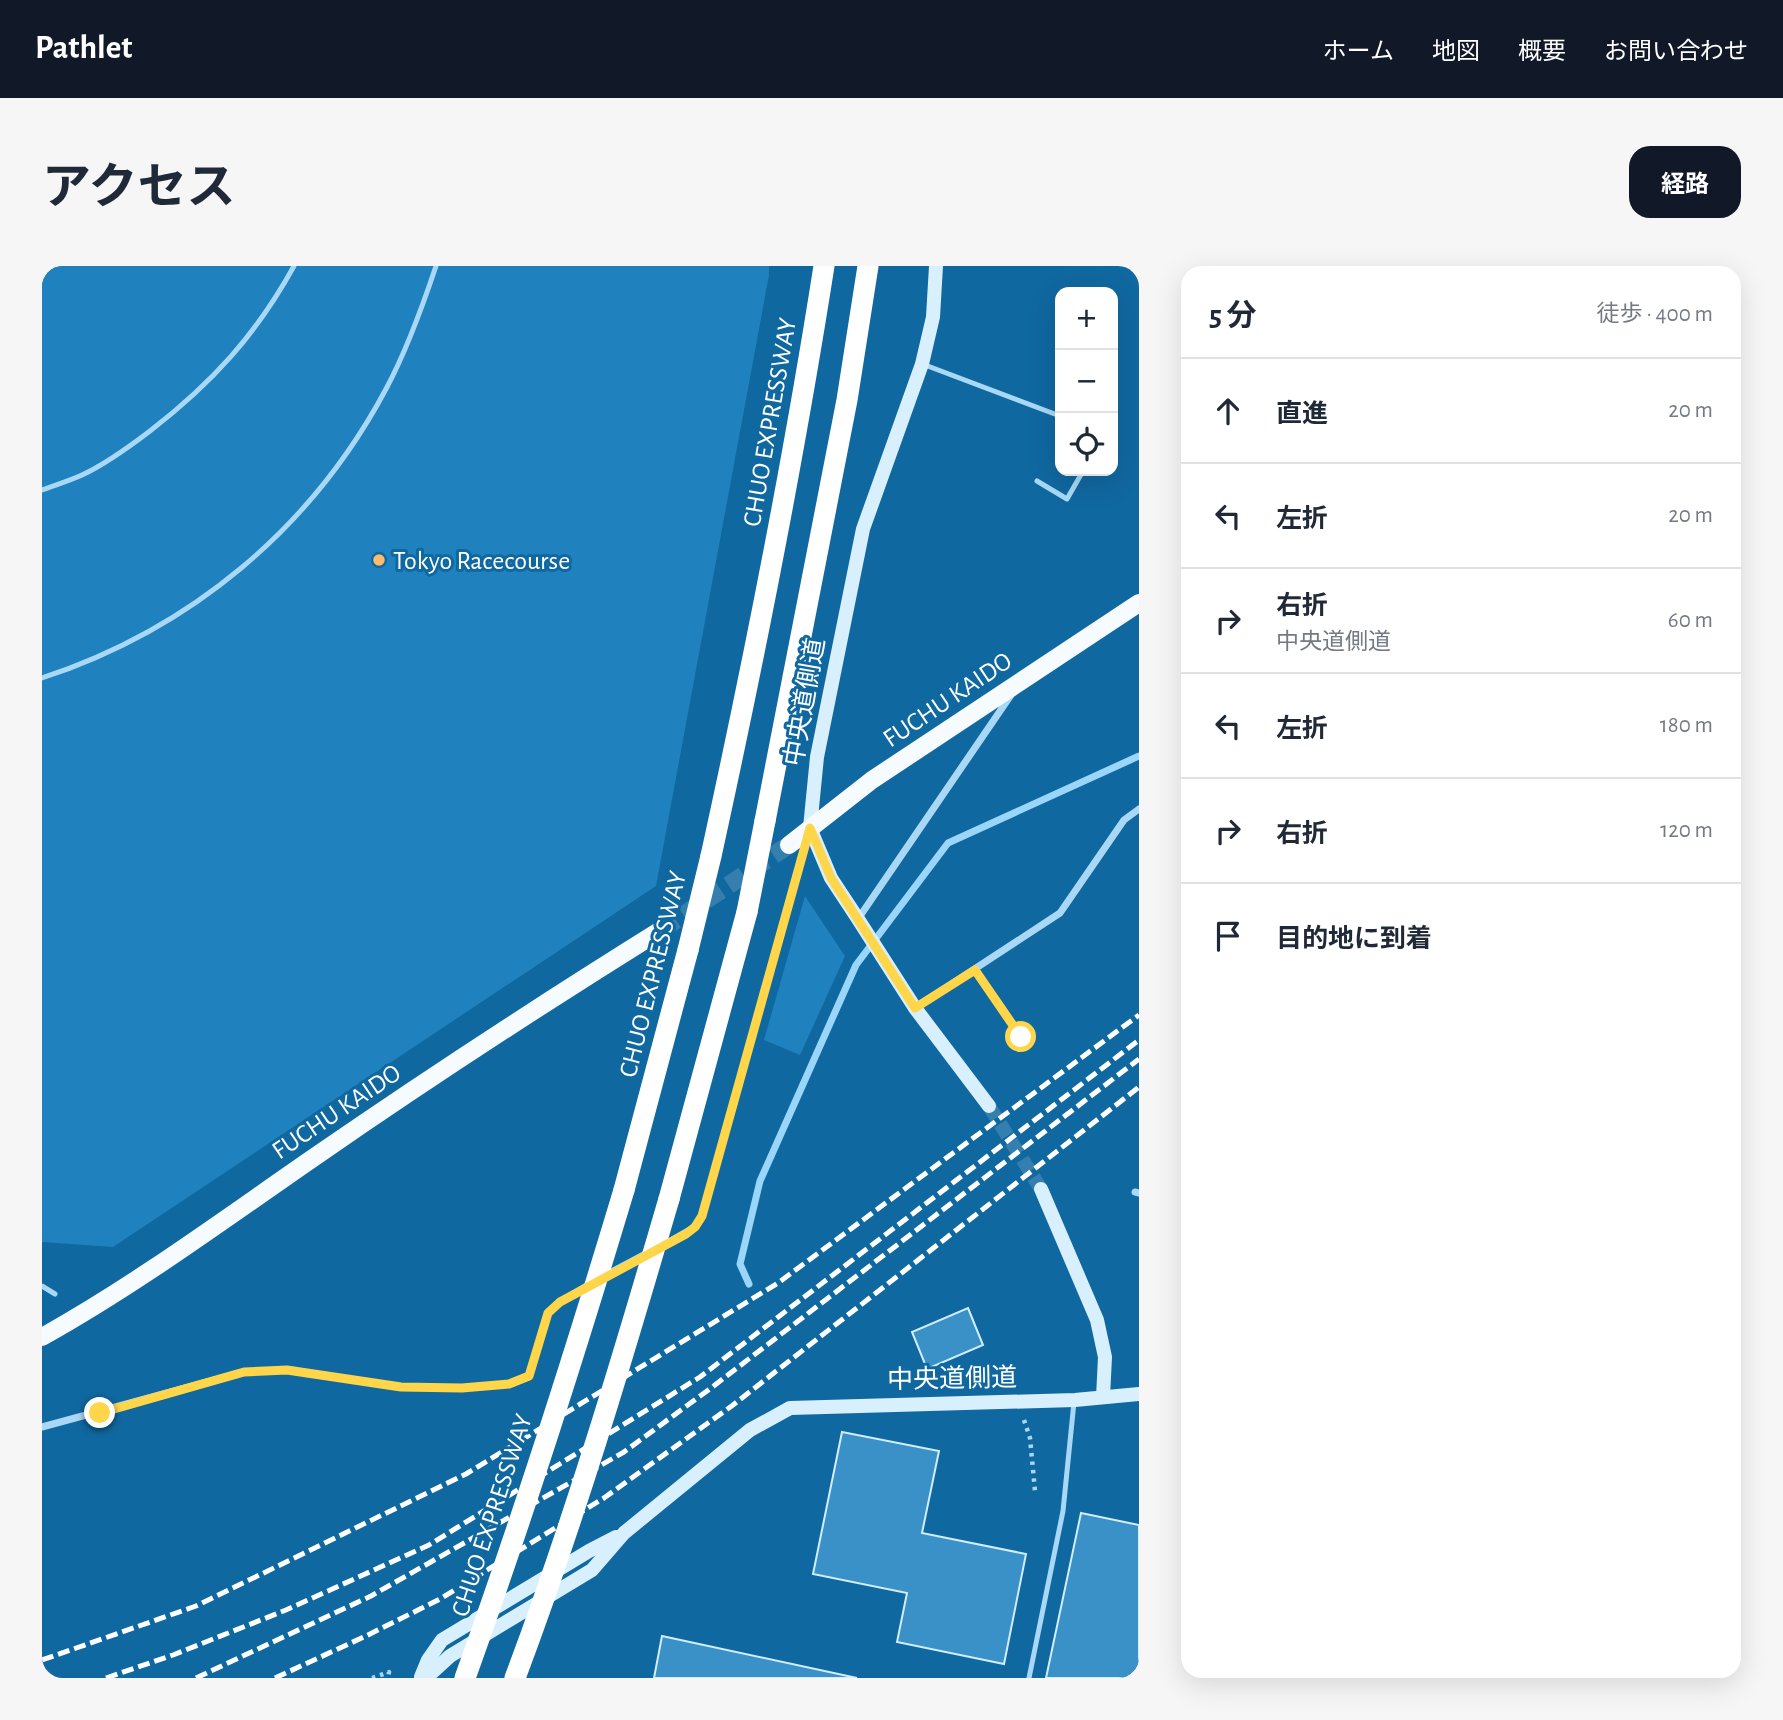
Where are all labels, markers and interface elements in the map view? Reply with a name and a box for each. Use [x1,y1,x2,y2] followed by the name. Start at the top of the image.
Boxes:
[35,32,133,65] text: Pathlet
[1323,40,1394,64] text: ホーム
[1432,40,1480,64] text: 地図
[1518,40,1566,64] text: 概要
[1604,40,1748,64] text: お問い合わせ
[1629,146,1741,218] button: 経路
[42,164,236,213] text: アクセス
[1055,287,1118,476] map controls
[1055,287,1118,350] button: +
[1209,301,1257,331] text: 5 分
[1597,303,1713,326] text: 徒歩 · 400 m
[739,315,801,529] street label: CHUO EXPRESSWAY
[1055,350,1118,413] button: −
[1209,392,1247,430] icon: ahead
[1668,399,1713,422] text: 20 m
[1276,401,1328,427] text: 直進
[1055,413,1118,476] button: locate
[1209,497,1247,535] icon: left
[1668,504,1713,527] text: 20 m
[1276,506,1328,532] text: 左折
[393,548,570,574] place label: Tokyo Racecourse
[371,552,387,568] marker: Tokyo Racecourse
[1276,593,1328,619] text: 右折
[1209,602,1247,640] icon: right
[1668,609,1713,632] text: 60 m
[1276,631,1391,654] text: 中央道側道
[780,636,829,768] street label: 中央道側道
[879,647,1017,752] street label: FUCHU KAIDO
[1209,707,1247,745] icon: left
[1660,714,1713,737] text: 180 m
[1276,716,1328,742] text: 左折
[1209,812,1247,850] icon: right
[1660,819,1713,842] text: 120 m
[1276,821,1328,847] text: 右折
[615,868,691,1080] street label: CHUO EXPRESSWAY
[1209,917,1247,955] icon: arrive
[1276,926,1432,952] text: 目的地に到着
[1005,1021,1036,1052] route start
[268,1059,406,1164] street label: FUCHU KAIDO
[887,1364,1017,1393] street label: 中央道側道
[84,1397,115,1428] route end
[447,1410,537,1620] street label: CHUO EXPRESSWAY

